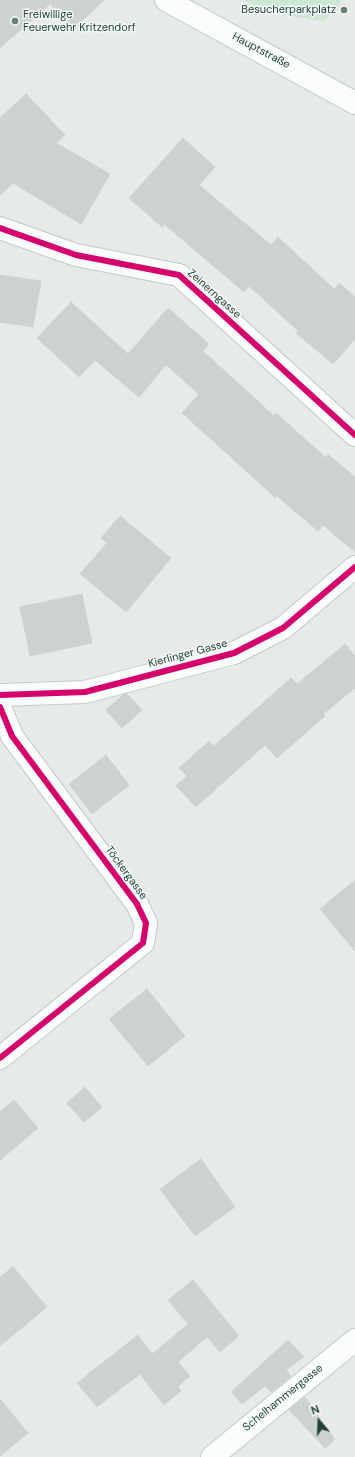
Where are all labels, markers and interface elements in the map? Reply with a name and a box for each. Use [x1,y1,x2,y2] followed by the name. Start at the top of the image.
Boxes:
[241,3,336,17] place label: Besucherparkplatz
[339,5,349,15] marker: Besucherparkplatz
[23,8,136,34] place label: Freiwillige Feuerwehr Kritzendorf
[10,16,20,26] marker: Freiwillige Feuerwehr Kritzendorf
[230,30,292,72] street label: Hauptstraße
[185,267,243,321] street label: Zeinerngasse
[147,637,229,671] street label: Kierlinger Gasse
[102,844,150,902] street label: Töckergasse
[240,1362,326,1434] street label: Schelhammergasse
[299,1401,339,1441] north arrow
[309,1402,321,1418] text: N

